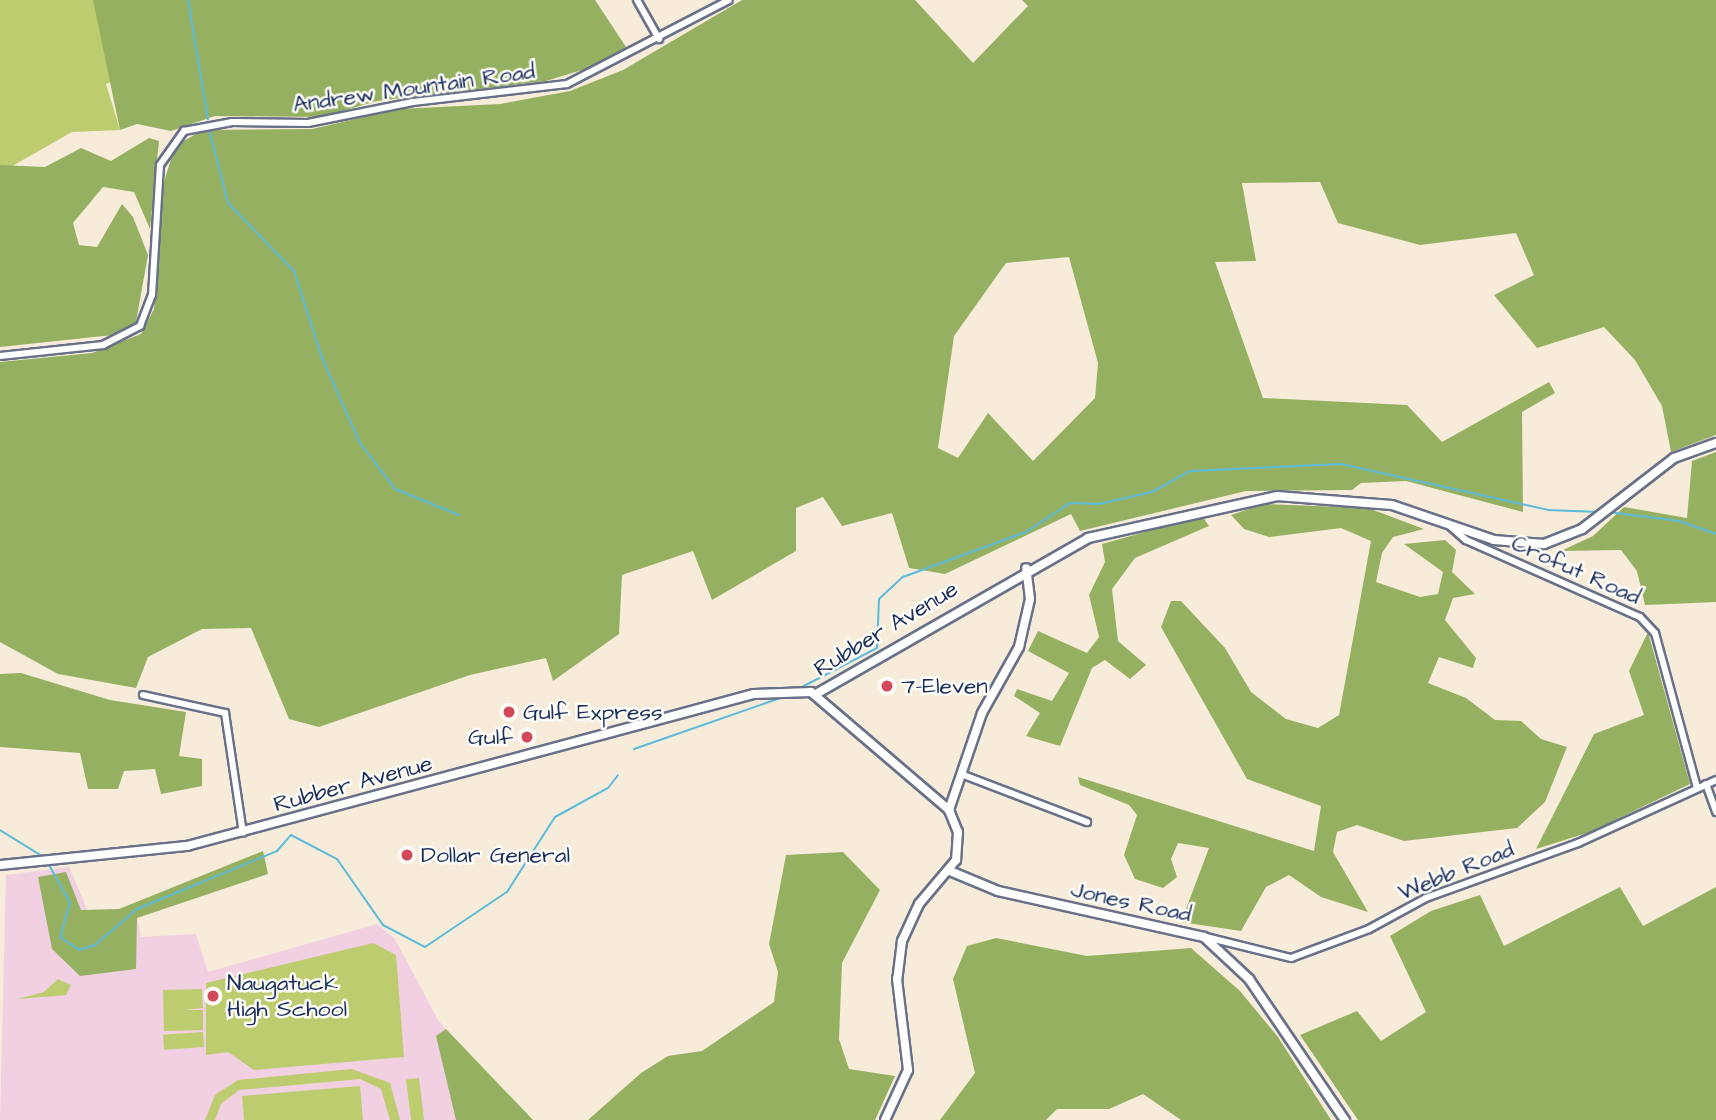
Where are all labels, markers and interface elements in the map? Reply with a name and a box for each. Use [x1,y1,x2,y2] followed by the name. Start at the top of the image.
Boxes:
[291,57,537,119] street label: Andrew Mountain Road
[1507,529,1645,611] street label: Crofut Road
[809,575,963,683] street label: Rubber Avenue
[901,672,988,700] place label: 7-Eleven
[879,678,895,694] marker: 7-Eleven
[523,698,663,726] place label: Gulf Express
[501,704,517,720] marker: Gulf Express
[468,723,513,751] place label: Gulf
[519,729,535,745] marker: Gulf
[271,750,435,818] street label: Rubber Avenue
[1394,835,1518,907] street label: Webb Road
[421,841,570,869] place label: Dollar General
[399,847,415,863] marker: Dollar General
[1068,876,1194,928] street label: Jones Road
[227,969,347,1023] place label: Naugatuck High School
[205,988,221,1004] marker: Naugatuck High School

